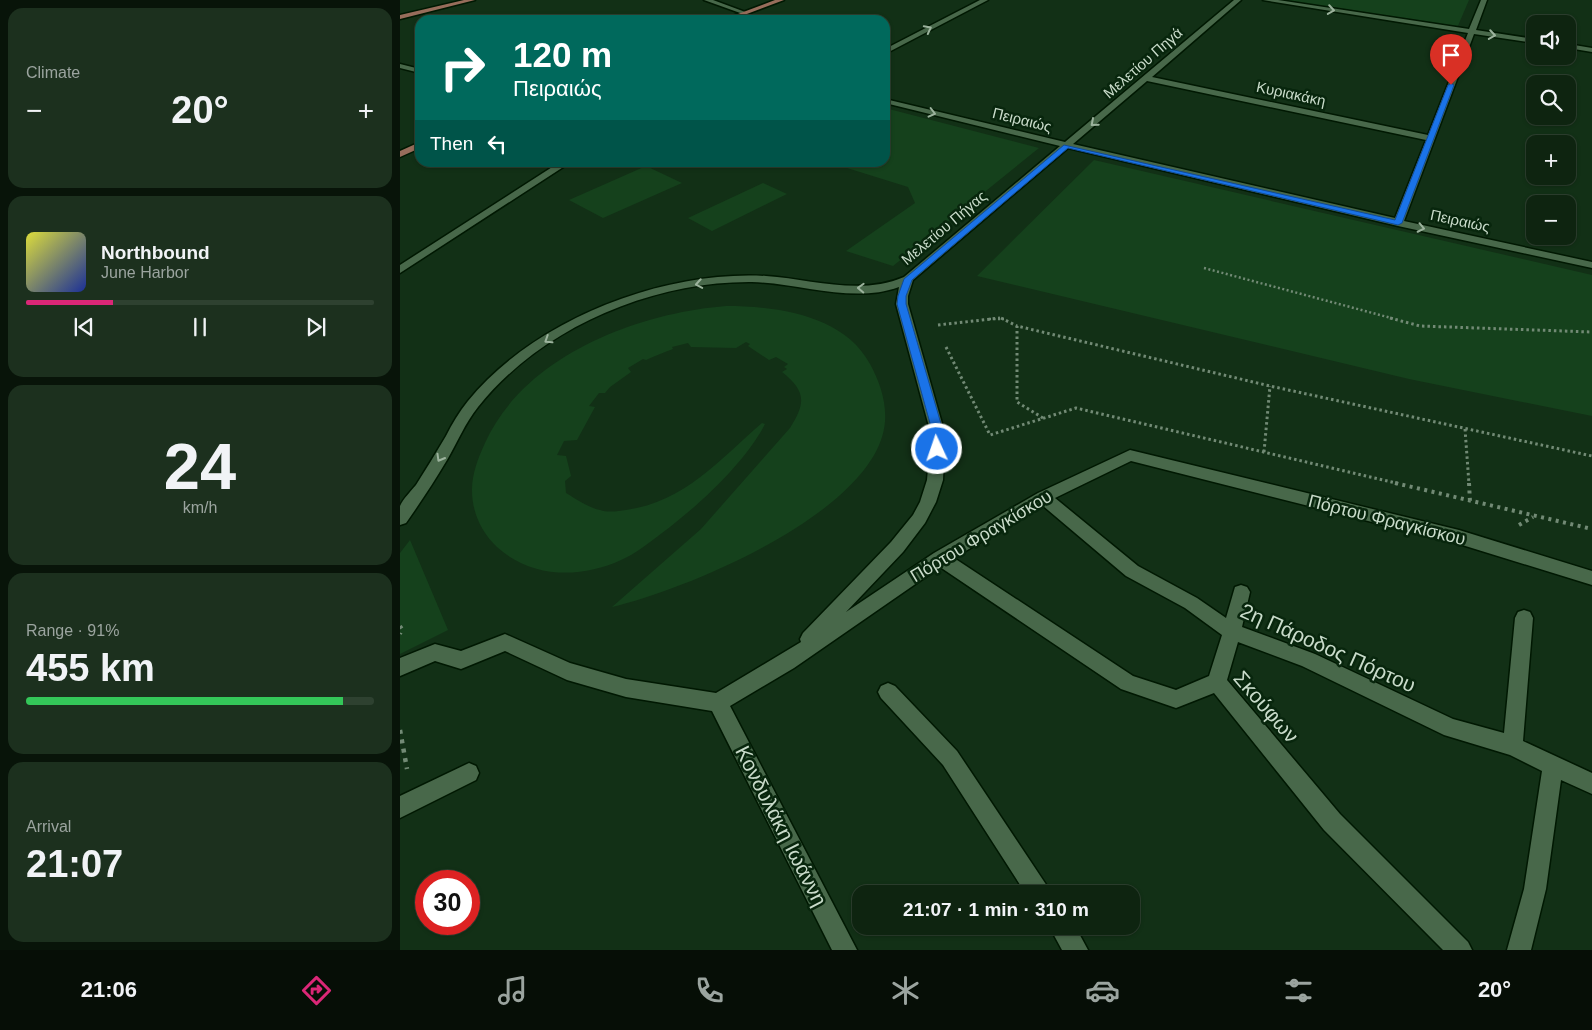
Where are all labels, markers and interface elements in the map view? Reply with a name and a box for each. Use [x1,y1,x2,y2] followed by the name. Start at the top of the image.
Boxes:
[1328,4,1336,15] one-way arrow
[1526,15,1576,245] map controls
[1526,15,1576,65] button: sound
[1100,24,1186,101] street label: Μελετίου Πηγά
[923,25,932,35] one-way arrow
[1488,29,1496,40] one-way arrow
[1430,34,1472,85] pin
[430,35,495,100] icon: right
[513,35,612,74] text: 120 m
[1437,41,1465,69] icon: arrive
[26,64,80,81] text: Climate
[1526,75,1576,125] button: search
[513,76,601,101] text: Πειραιώς
[1255,78,1327,109] street label: Κυριακάκη
[171,89,229,131] text: 20°
[26,95,42,126] text: −
[358,95,374,126] text: +
[991,104,1053,135] street label: Πειραιώς
[928,107,936,117] one-way arrow
[1091,117,1100,126] one-way arrow
[483,130,511,158] icon: left
[430,133,473,154] text: Then
[1526,135,1576,185] button: +
[898,187,990,268] street label: Μελετίου Πήγας
[1526,195,1576,245] button: −
[1429,206,1491,235] street label: Πειραιώς
[1416,222,1425,233] one-way arrow
[101,242,210,263] text: Northbound
[101,264,189,281] text: June Harbor
[695,278,703,288] one-way arrow
[857,283,864,293] one-way arrow
[70,313,98,341] icon: previous
[186,313,214,341] icon: pause
[302,313,330,341] icon: next
[544,334,553,343] one-way arrow
[910,422,962,474] position arrow
[164,430,236,503] text: 24
[436,453,446,462] one-way arrow
[907,486,1055,586] street label: Πόρτου Φραγκίσκου
[1306,491,1468,549] street label: Πόρτου Φραγκίσκου
[183,499,217,516] text: km/h
[1237,599,1419,697] street label: 2η Πάροδος Πόρτου
[26,622,119,639] text: Range · 91%
[26,647,155,689] text: 455 km
[1229,666,1304,747] street label: Σκούφων
[731,742,832,910] street label: Κονδυλάκη Ιωάννη
[26,818,71,835] text: Arrival
[26,843,123,885] text: 21:07
[415,870,480,935] speed limit sign: 30
[903,899,1089,920] text: 21:07 · 1 min · 310 m
[299,973,334,1008] icon: directions
[495,973,530,1008] icon: music
[692,973,727,1008] icon: phone
[888,973,923,1008] icon: climate
[1085,973,1120,1008] icon: car
[1281,973,1316,1008] icon: filters
[81,977,137,1002] text: 21:06
[1478,977,1511,1002] text: 20°

